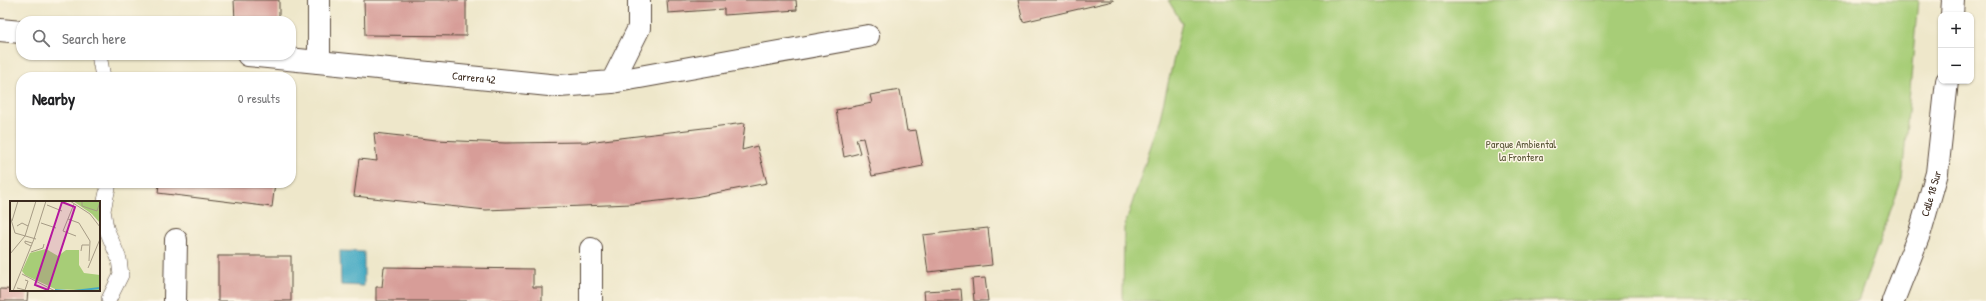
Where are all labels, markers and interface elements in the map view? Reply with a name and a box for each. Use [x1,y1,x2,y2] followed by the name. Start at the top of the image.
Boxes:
[1938,12,1974,84] map controls
[1938,12,1974,48] button: +
[16,16,296,60] search box
[30,27,52,49] icon: search
[62,28,126,49] text: Search here
[1938,48,1974,84] button: −
[451,68,496,87] street label: Carrera 42
[32,87,75,110] text: Nearby
[238,89,280,107] text: 0 results
[1486,137,1556,164] park label: Parque Ambiental la Frontera
[1918,168,1944,218] street label: Calle 18 Sur
[10,201,100,291] inset map

